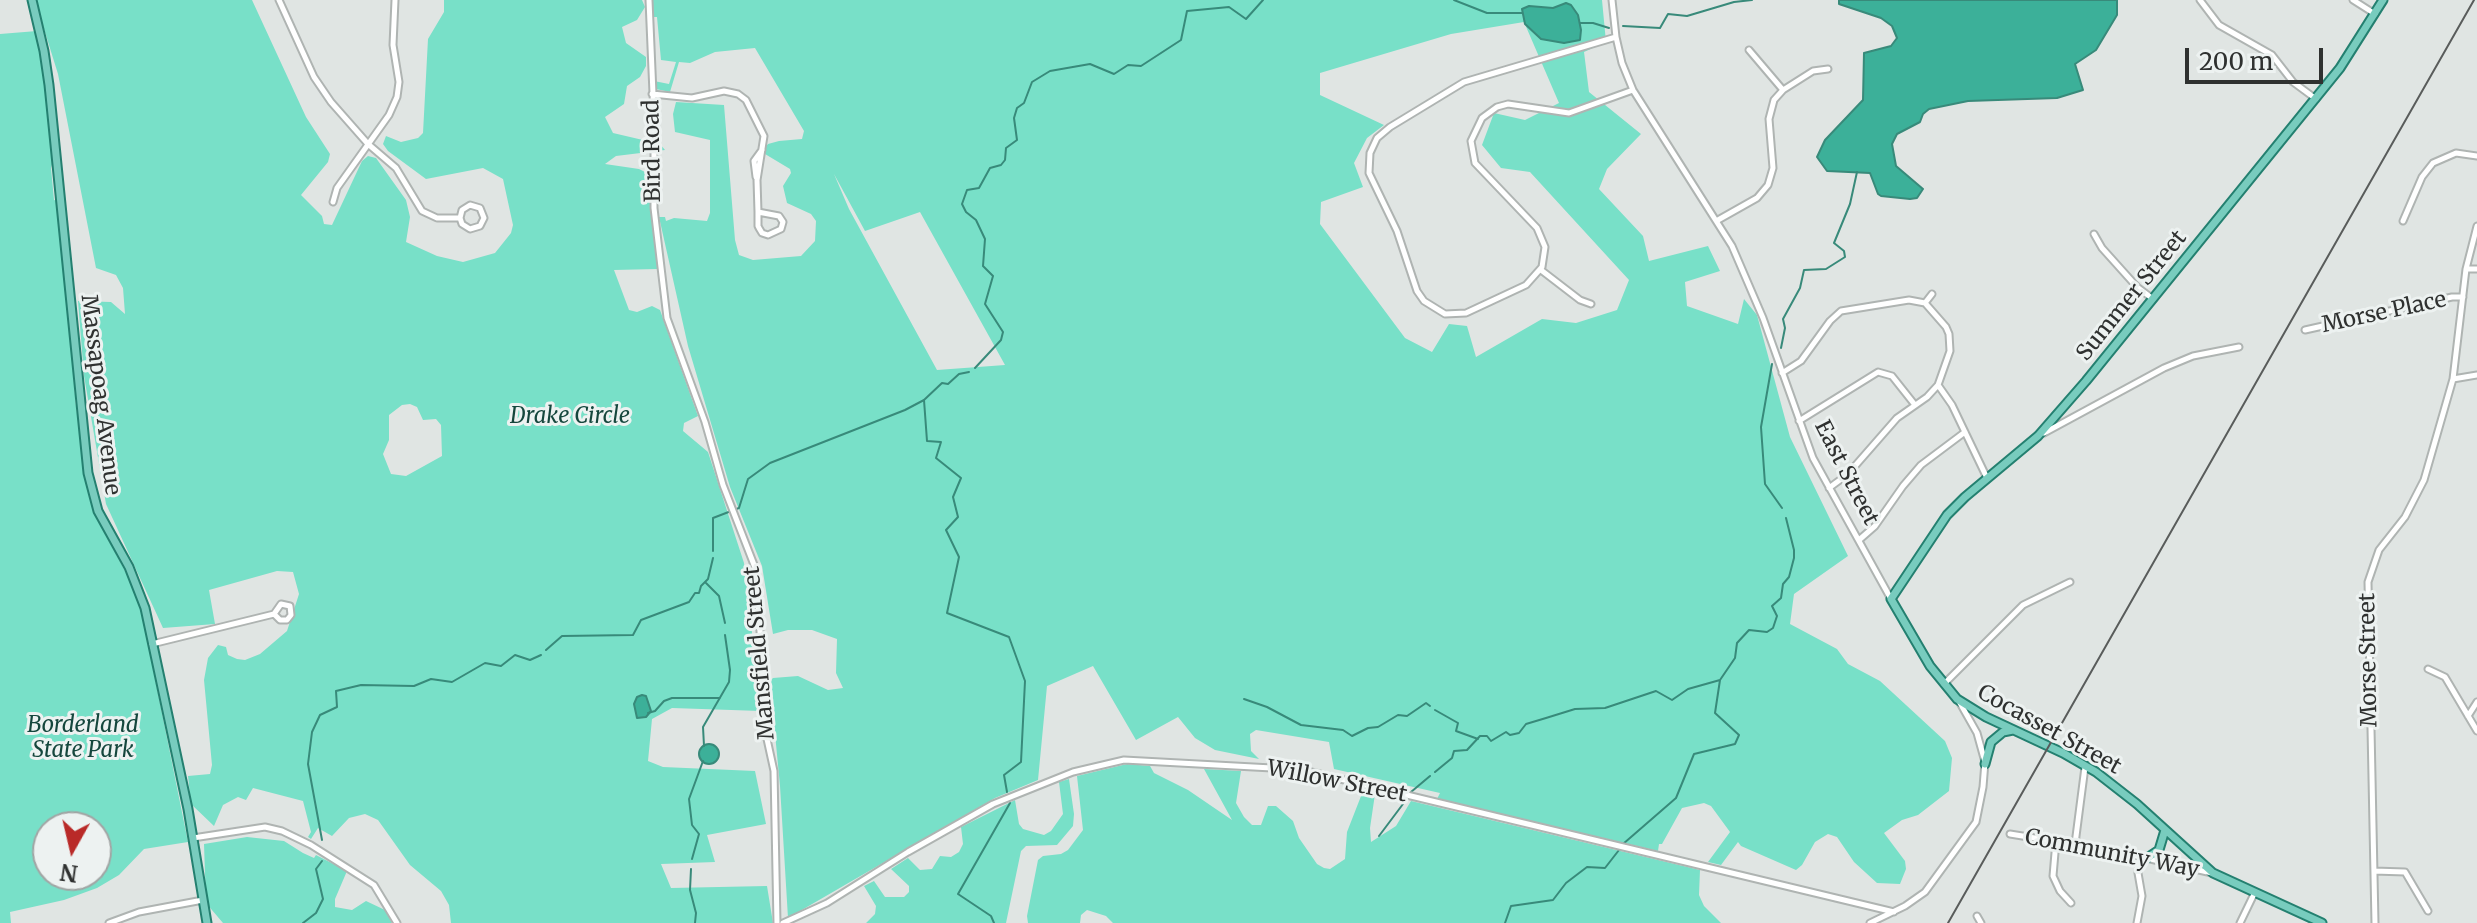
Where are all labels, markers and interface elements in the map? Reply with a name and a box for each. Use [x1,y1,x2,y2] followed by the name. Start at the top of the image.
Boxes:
[2189,32,2327,82] scale bar
[2199,46,2273,77] text: 200 m
[639,99,667,203] street label: Bird Road
[2072,226,2192,366] street label: Summer Street
[2319,287,2449,339] street label: Morse Place
[75,293,125,497] street label: Massapoag Avenue
[510,404,630,430] park label: Drake Circle
[1808,416,1884,530] street label: East Street
[739,565,781,741] street label: Mansfield Street
[2355,593,2383,727] street label: Morse Street
[1972,680,2126,780] street label: Cocasset Street
[27,713,139,764] park label: Borderland State Park
[1265,755,1409,809] street label: Willow Street
[32,811,112,891] north arrow
[2023,824,2201,884] street label: Community Way
[58,858,80,888] text: N

